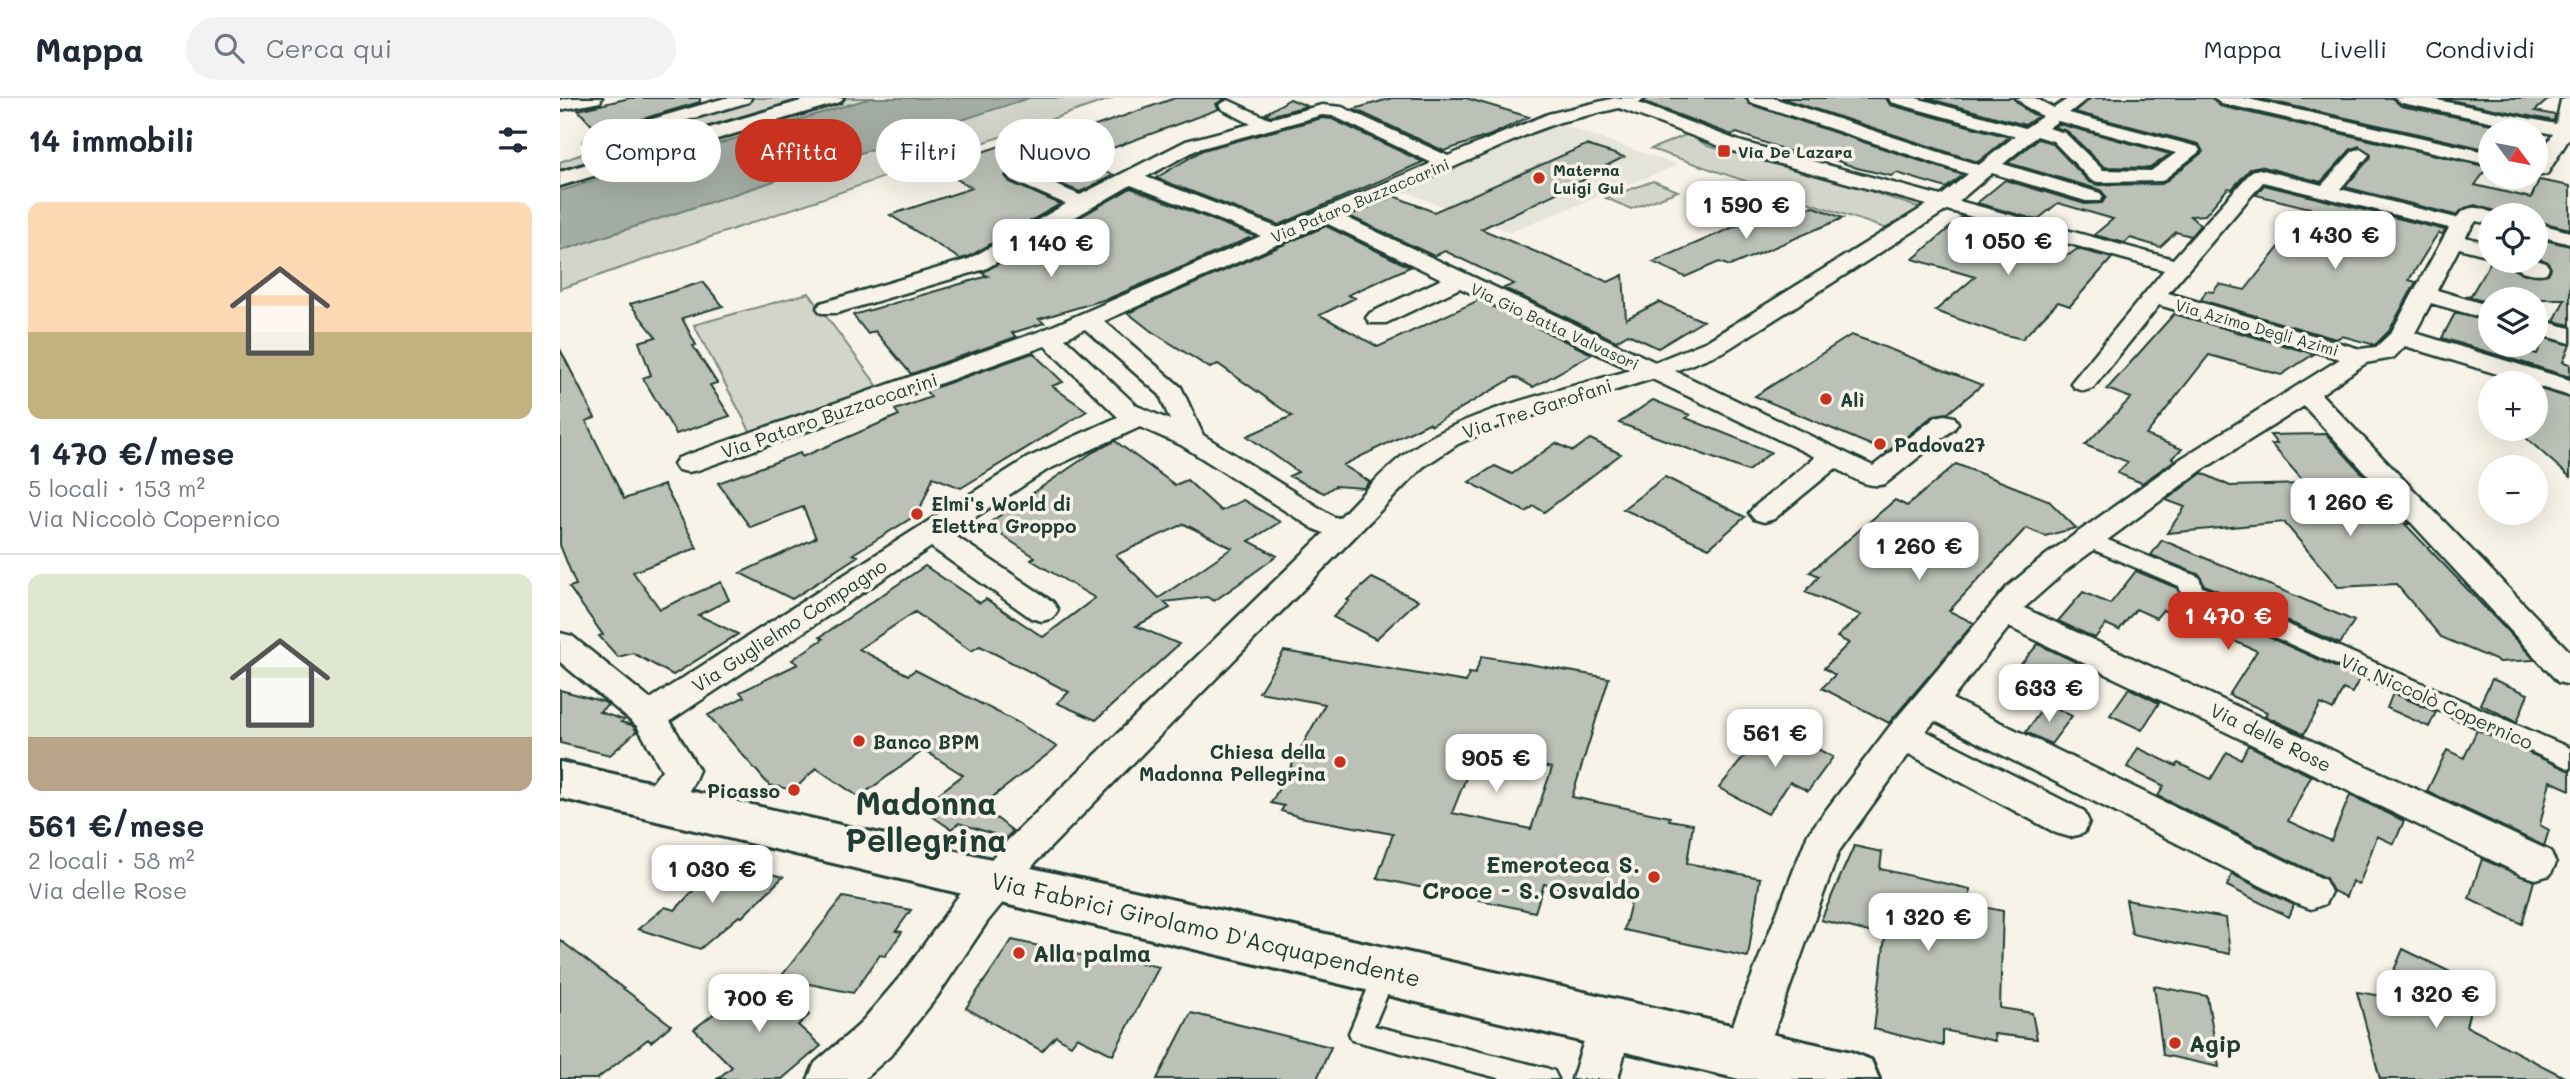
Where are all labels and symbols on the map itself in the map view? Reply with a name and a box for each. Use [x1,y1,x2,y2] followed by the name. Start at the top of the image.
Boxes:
[2478,119,2548,189] north arrow
[1738,141,1853,162] place label: Via De Lazara
[1716,143,1732,159] marker: Via De Lazara
[1268,153,1452,247] street label: Via Pataro Buzzaccarini
[1553,159,1624,198] place label: Materna Luigi Gui
[1531,170,1547,186] marker: Materna Luigi Gui
[1681,181,1811,241] pin: 1 590 €
[2270,212,2400,271] pin: 1 430 €
[1943,218,2073,277] pin: 1 050 €
[986,220,1116,279] pin: 1 140 €
[1467,278,1643,374] street label: Via Gio Batta Valvasori
[2173,294,2341,360] street label: Via Azimo Degli Azimi
[717,366,941,464] street label: Via Pataro Buzzaccarini
[1459,372,1615,444] street label: Via Tre Garofani
[1840,387,1865,412] place label: Alì
[1818,391,1834,407] marker: Alì
[1894,432,1986,457] place label: Padova27
[1872,436,1888,452] marker: Padova27
[2285,478,2415,538] pin: 1 260 €
[931,491,1076,538] place label: Elmi's World di Elettra Groppo
[909,506,925,522] marker: Elmi's World di Elettra Groppo
[1854,522,1984,582] pin: 1 260 €
[687,553,891,697] street label: Via Guglielmo Compagno
[2163,592,2293,652] pin: 1 470 €
[2337,647,2537,755] street label: Via Niccolò Copernico
[2000,664,2098,724] pin: 633 €
[2206,697,2336,777] street label: Via delle Rose
[1726,710,1824,769] pin: 561 €
[873,729,979,754] place label: Banco BPM
[851,733,867,749] marker: Banco BPM
[1447,734,1545,794] pin: 905 €
[1139,739,1326,786] place label: Chiesa della Madonna Pellegrina
[1332,754,1348,770] marker: Chiesa della Madonna Pellegrina
[707,778,780,803] place label: Picasso
[845,781,1007,860] district label: Madonna Pellegrina
[786,782,802,798] marker: Picasso
[647,846,777,905] pin: 1 030 €
[1422,849,1640,905] place label: Emeroteca S. Croce - S. Osvaldo
[988,865,1424,993] street label: Via Fabrici Girolamo D'Acquapendente
[1646,869,1662,885] marker: Emeroteca S. Croce - S. Osvaldo
[1863,894,1993,953] pin: 1 320 €
[1033,938,1151,968] place label: Alla palma
[1011,945,1027,961] marker: Alla palma
[2371,970,2501,1030] pin: 1 320 €
[710,974,808,1034] pin: 700 €
[2189,1028,2241,1058] place label: Agip
[2167,1035,2183,1051] marker: Agip

